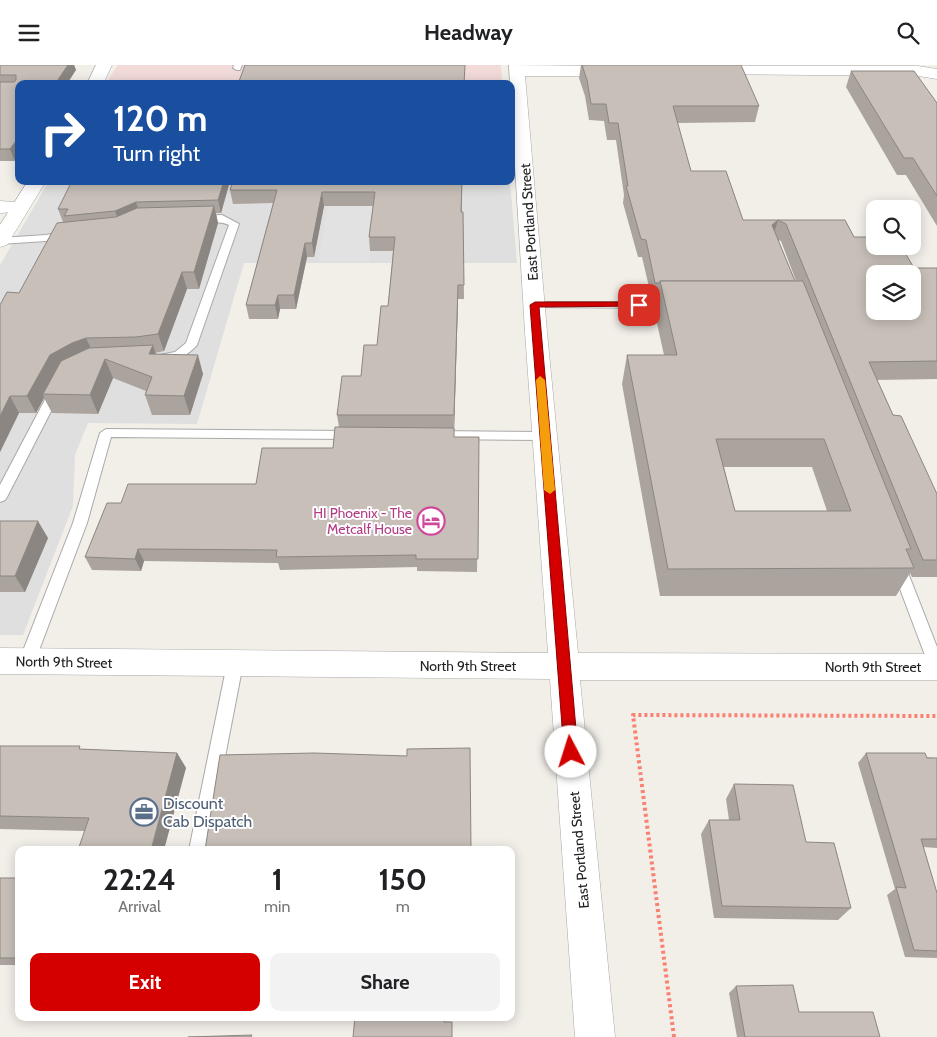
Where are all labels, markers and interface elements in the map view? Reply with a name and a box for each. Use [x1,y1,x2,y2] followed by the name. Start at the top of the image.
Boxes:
[15,19,43,47] icon: menu
[424,19,513,46] text: Headway
[894,19,922,47] icon: search
[113,97,207,140] text: 120 m
[30,100,95,165] icon: right
[113,140,200,167] text: Turn right
[516,162,542,281] street label: East Portland Street
[866,200,921,320] map controls
[866,200,921,255] button: search
[866,265,921,320] button: layers
[618,284,660,326] pin
[625,291,653,319] icon: arrive
[313,504,412,538] place label: HI Phoenix - The Metcalf House
[416,506,446,536] hotel icon: HI Phoenix - The Metcalf House
[16,652,113,672] street label: North 9th Street
[420,657,517,675] street label: North 9th Street
[825,658,922,676] street label: North 9th Street
[544,725,596,777] position arrow
[565,790,593,909] street label: East Portland Street
[163,794,252,831] place label: Discount Cab Dispatch
[129,797,159,827] office icon: Discount Cab Dispatch
[103,861,176,898] text: 22:24
[272,861,283,898] text: 1
[379,861,427,898] text: 150
[118,897,161,916] text: Arrival
[264,897,290,916] text: min
[396,897,410,916] text: m
[30,953,260,1011] button: Exit
[270,953,500,1011] button: Share

